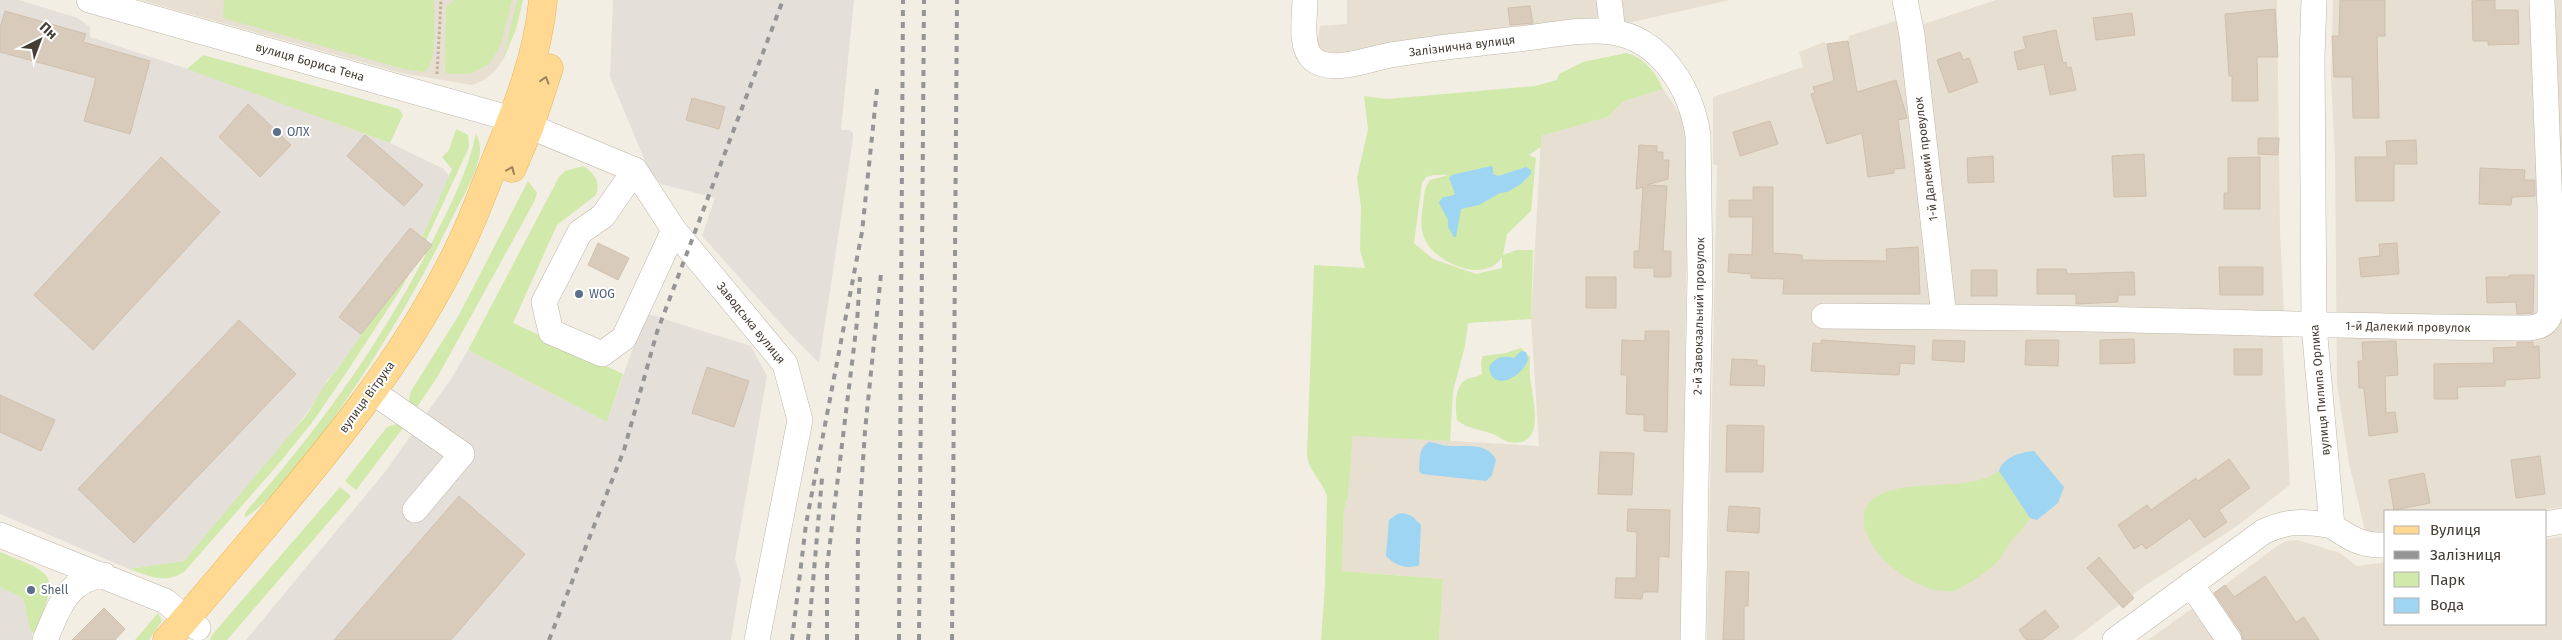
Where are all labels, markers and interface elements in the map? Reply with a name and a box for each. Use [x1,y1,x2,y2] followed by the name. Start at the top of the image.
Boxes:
[15,15,65,65] north arrow
[36,19,61,43] text: Пн
[1408,33,1516,59] street label: Залізнична вулиця
[254,40,366,84] street label: вулиця Бориса Тена
[540,76,550,84] one-way arrow
[1911,95,1941,222] street label: 1-й Далекий провулок
[287,125,310,139] place label: ОЛХ
[271,126,283,138] marker: ОЛХ
[505,166,516,175] one-way arrow
[1691,236,1707,395] street label: 2-й Завокзальний провулок
[714,279,788,367] street label: Заводська вулиця
[589,287,615,301] place label: WOG
[573,288,585,300] marker: WOG
[2345,319,2472,335] street label: 1-й Далекий провулок
[2307,324,2333,456] street label: вулиця Пилипа Орлика
[336,359,398,435] street label: вулиця Вітрука
[2384,510,2547,625] legend
[2430,521,2481,539] text: Вулиця
[2430,546,2501,564] text: Залізниця
[2430,571,2465,589] text: Парк
[41,583,69,597] place label: Shell
[25,584,37,596] marker: Shell
[2430,596,2464,614] text: Вода

